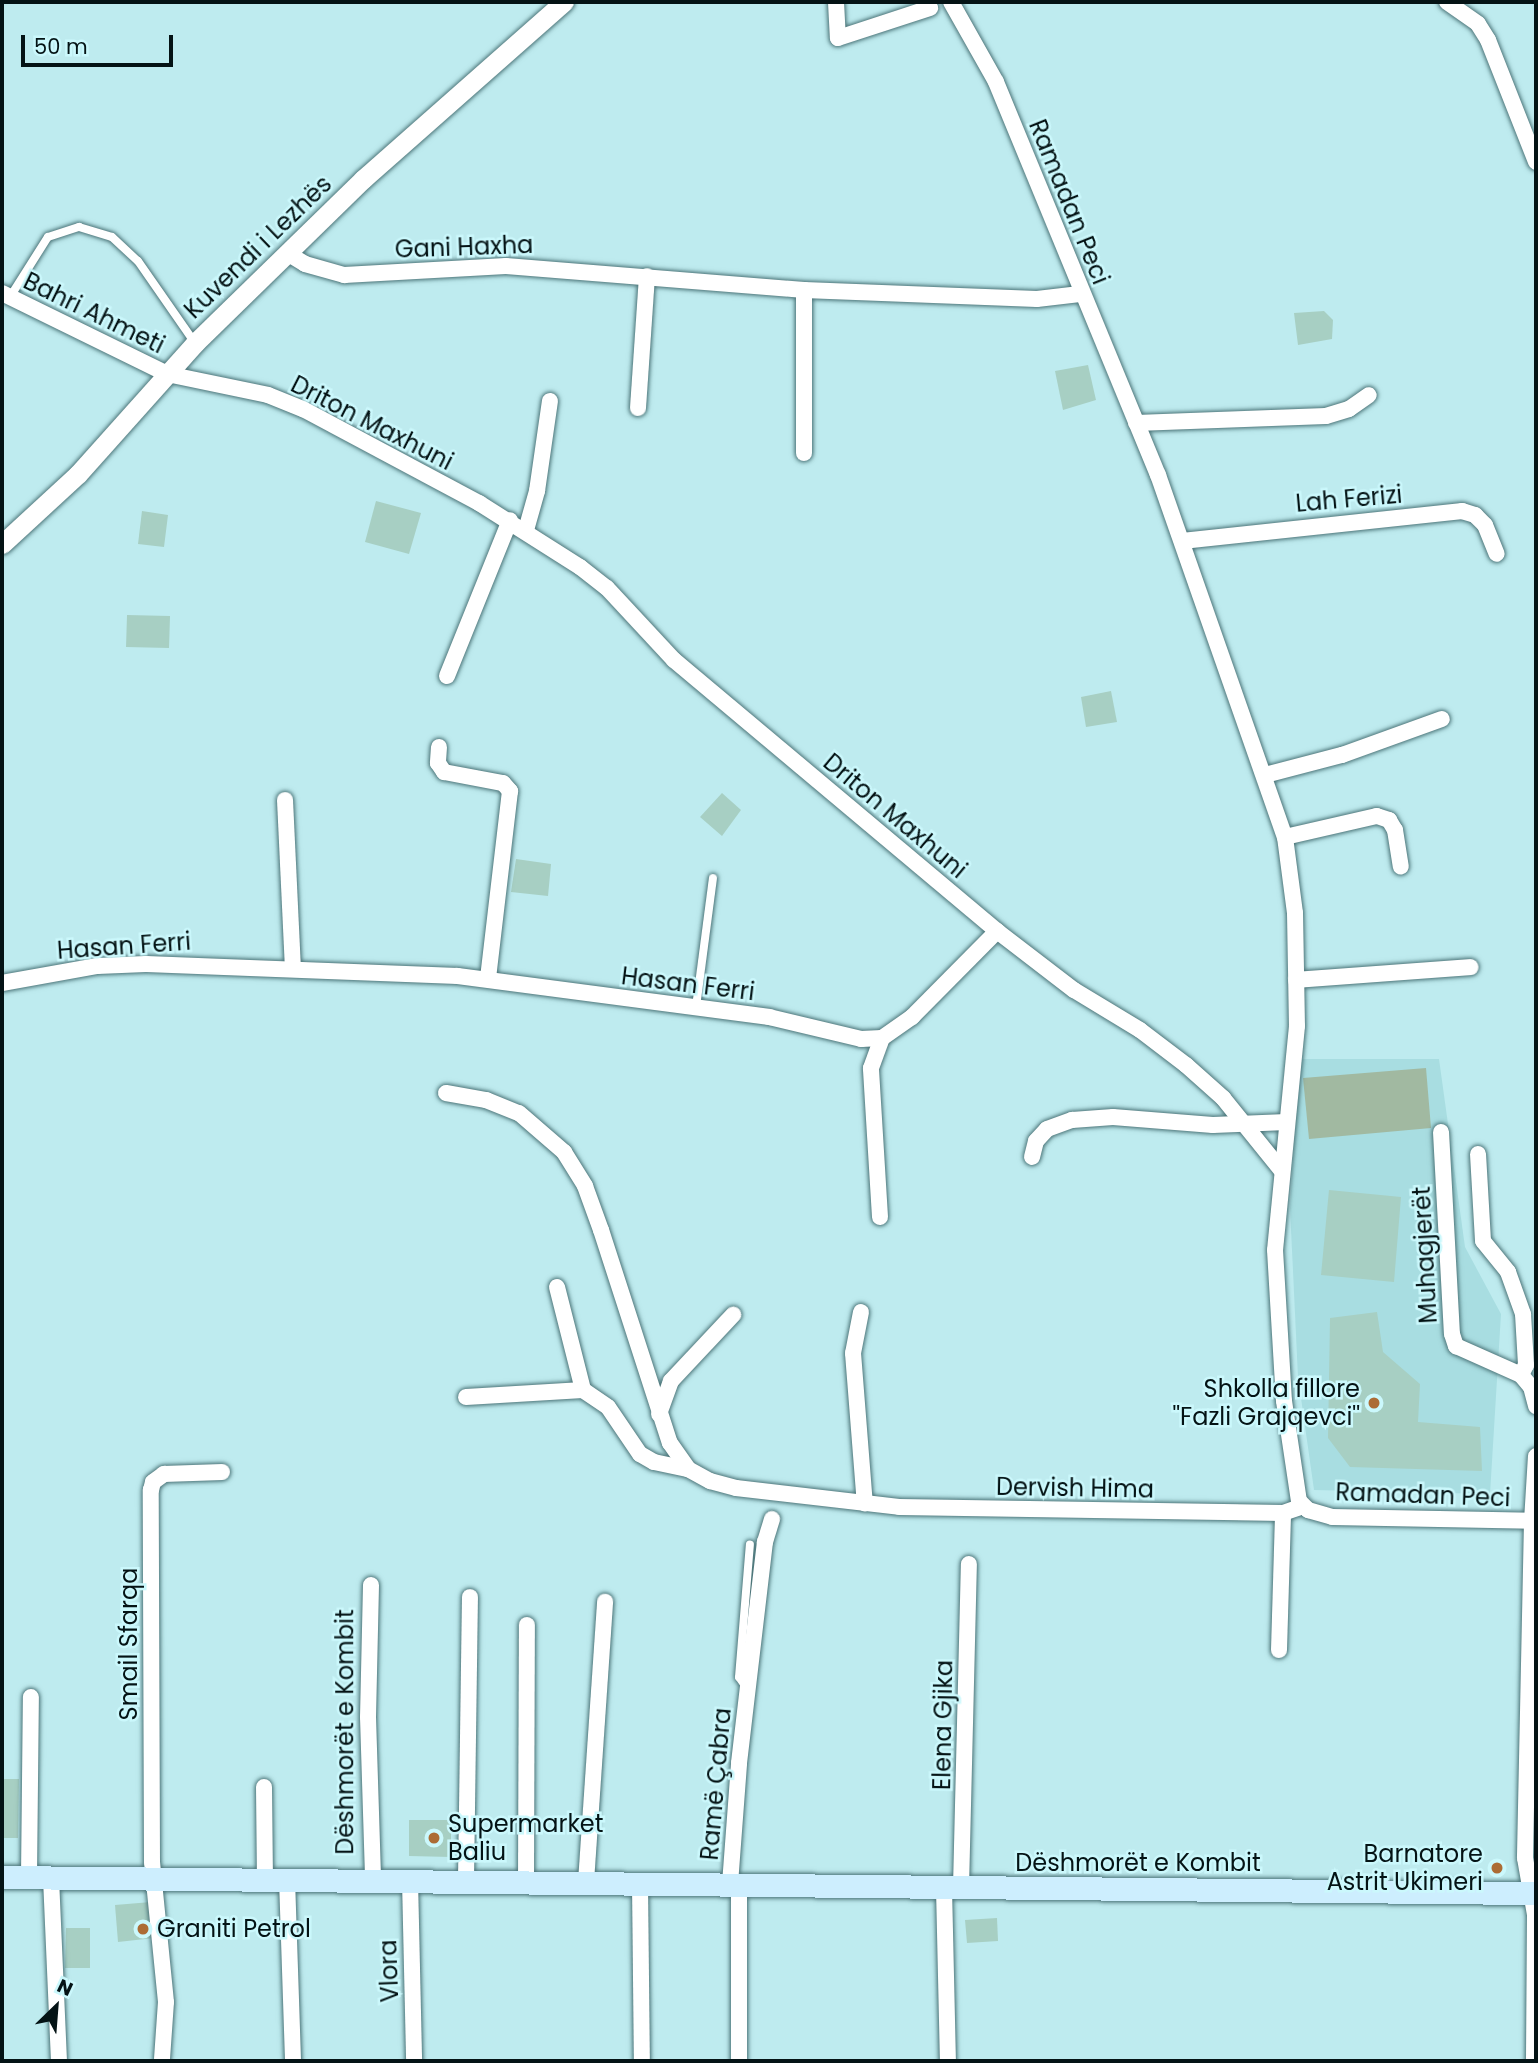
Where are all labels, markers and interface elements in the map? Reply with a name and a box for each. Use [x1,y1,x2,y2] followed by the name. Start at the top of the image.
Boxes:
[24,21,177,65] scale bar
[34,32,88,61] text: 50 m
[1023,115,1115,289] street label: Ramadan Peci
[179,170,337,324] street label: Kuvendi i Lezhës
[394,230,534,264] street label: Gani Haxha
[19,266,169,360] street label: Bahri Ahmeti
[286,370,458,476] street label: Driton Maxhuni
[1294,480,1404,518] street label: Lah Ferizi
[818,748,972,884] street label: Driton Maxhuni
[56,927,192,965] street label: Hasan Ferri
[620,962,756,1006] street label: Hasan Ferri
[1407,1186,1443,1324] street label: Muhagjerët
[1172,1375,1360,1431] place label: Shkolla fillore ''Fazli Grajqevci''
[1366,1395,1382,1411] marker: Shkolla fillore ''Fazli Grajqevci''
[996,1472,1154,1504] street label: Dervish Hima
[1335,1478,1511,1512] street label: Ramadan Peci
[115,1568,143,1720] street label: Smail Sfarqa
[331,1609,359,1855] street label: Dëshmorët e Kombit
[927,1660,959,1790] street label: Elena Gjika
[695,1707,737,1861] street label: Ramë Çabra
[448,1810,603,1866] place label: Supermarket Baliu
[426,1830,442,1846] marker: Supermarket Baliu
[1327,1840,1483,1896] place label: Barnatore Astrit Ukimeri
[1015,1849,1261,1877] street label: Dëshmorët e Kombit
[1489,1860,1505,1876] marker: Barnatore Astrit Ukimeri
[157,1915,311,1943] place label: Graniti Petrol
[135,1921,151,1937] marker: Graniti Petrol
[374,1939,404,2003] street label: Vlora
[21,1972,91,2042] north arrow
[53,1972,77,2003] text: N

